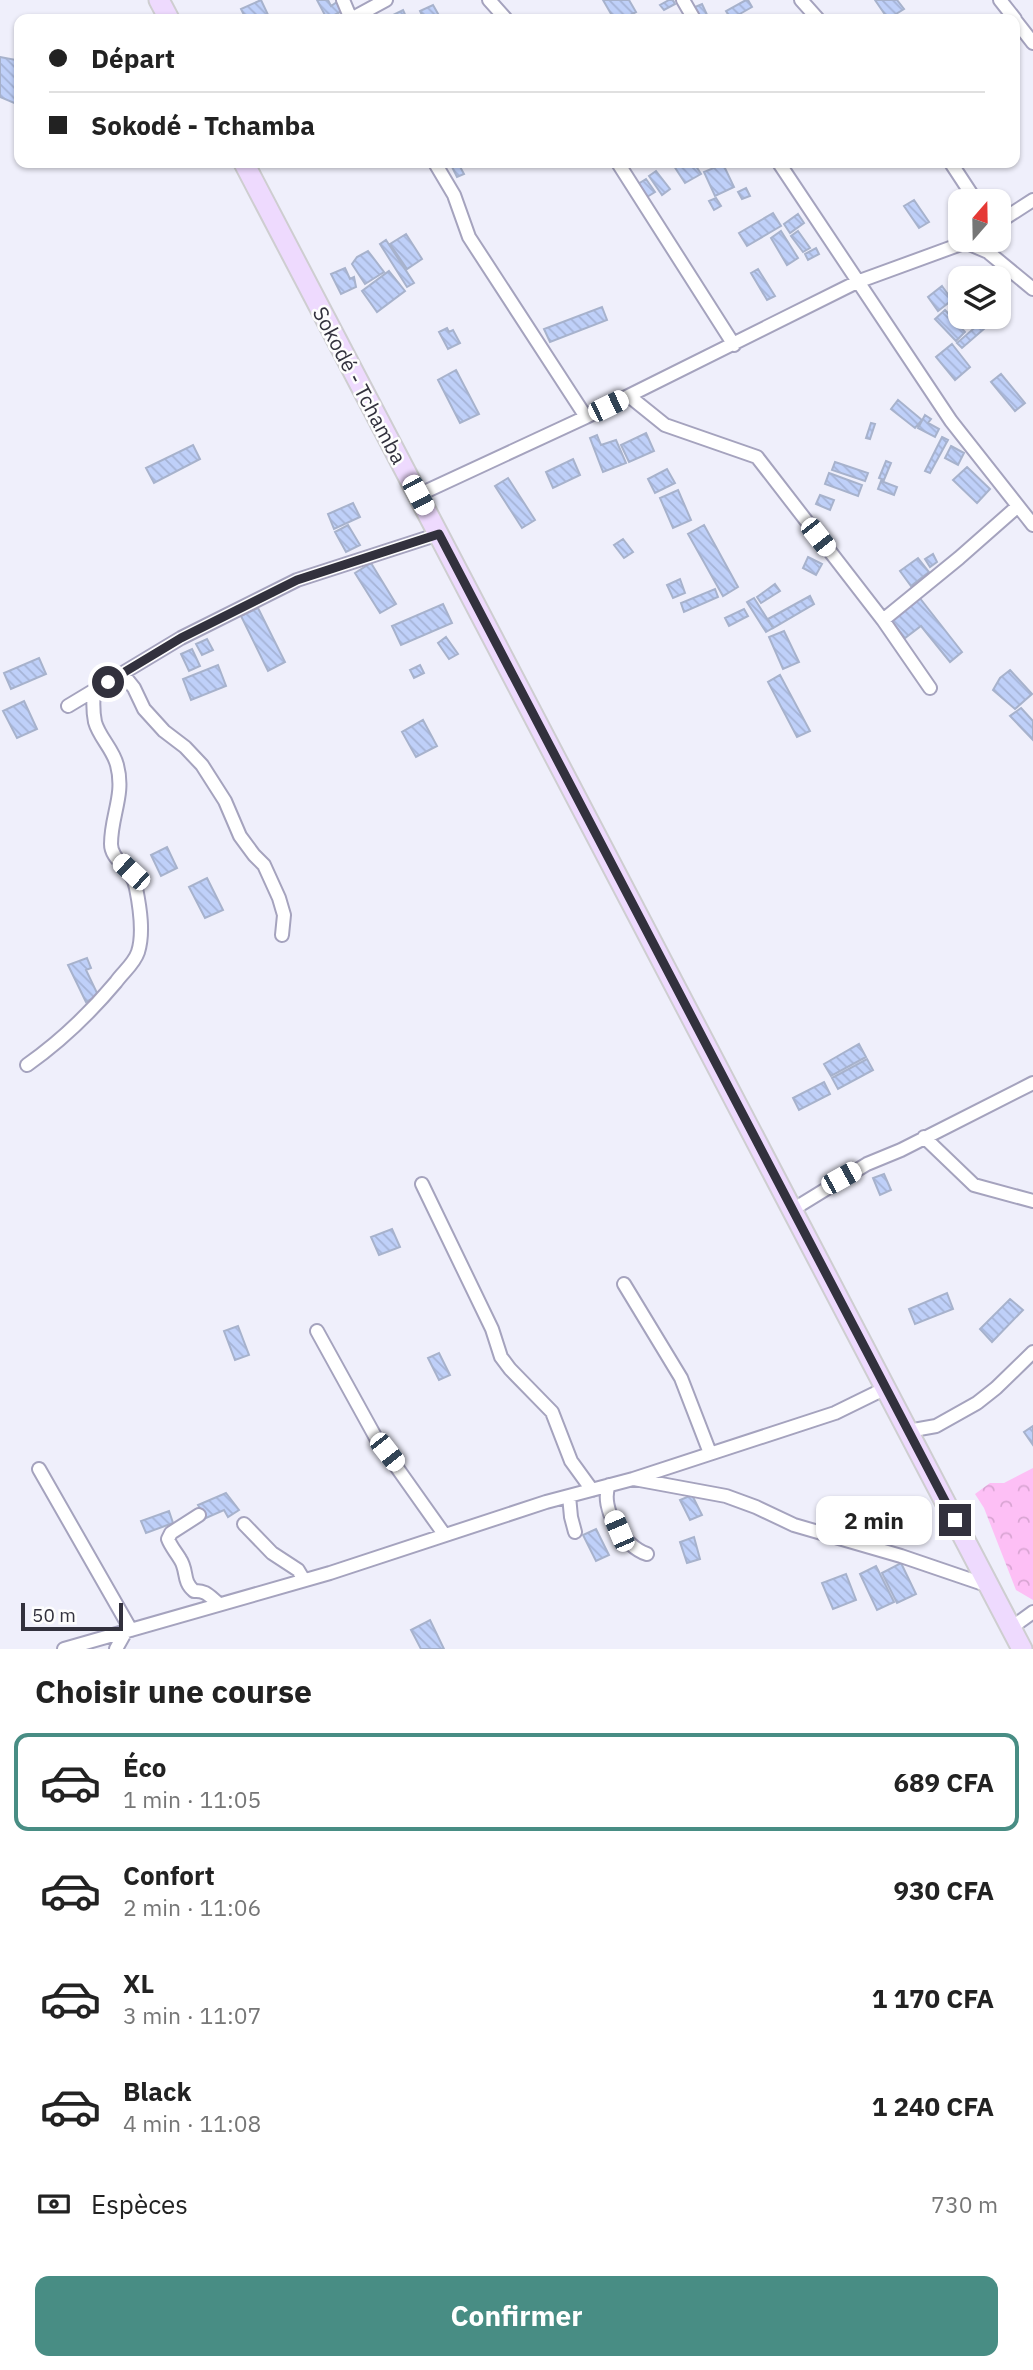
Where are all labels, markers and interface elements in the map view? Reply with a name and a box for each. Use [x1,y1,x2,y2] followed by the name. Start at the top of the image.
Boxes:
[91,41,175,75] text: Départ
[91,108,315,142] text: Sokodé - Tchamba
[948,189,1012,252] north arrow
[948,189,1011,329] map controls
[948,266,1011,329] button: layers
[307,301,413,469] street label: Sokodé - Tchamba
[585,387,632,425] car
[399,472,438,518] car
[797,514,840,560] car
[92,666,124,698] route start
[109,850,154,894] car
[818,1159,865,1197] car
[366,1429,409,1475] car
[815,1496,930,1544] callout: 2 min
[939,1504,971,1536] route end
[844,1505,904,1535] text: 2 min
[602,1508,637,1554] car
[21,1600,122,1632] scale bar
[32,1603,76,1627] text: 50 m
[35,1670,312,1712] text: Choisir une course
[123,1750,167,1784] text: Éco
[39,1751,102,1814] icon: car
[893,1765,994,1799] text: 689 CFA
[123,1784,261,1814] text: 1 min · 11:05
[123,1858,215,1892] text: Confort
[39,1859,102,1922] icon: car
[893,1873,994,1907] text: 930 CFA
[123,1892,261,1922] text: 2 min · 11:06
[123,1966,154,2000] text: XL
[39,1967,102,2030] icon: car
[872,1981,994,2015] text: 1 170 CFA
[123,2000,261,2030] text: 3 min · 11:07
[123,2074,191,2108] text: Black
[39,2075,102,2138] icon: car
[872,2089,994,2123] text: 1 240 CFA
[123,2108,261,2138] text: 4 min · 11:08
[35,2185,73,2223] icon: cash
[91,2187,188,2221] text: Espèces
[931,2189,998,2219] text: 730 m
[35,2276,998,2356] button: Confirmer

